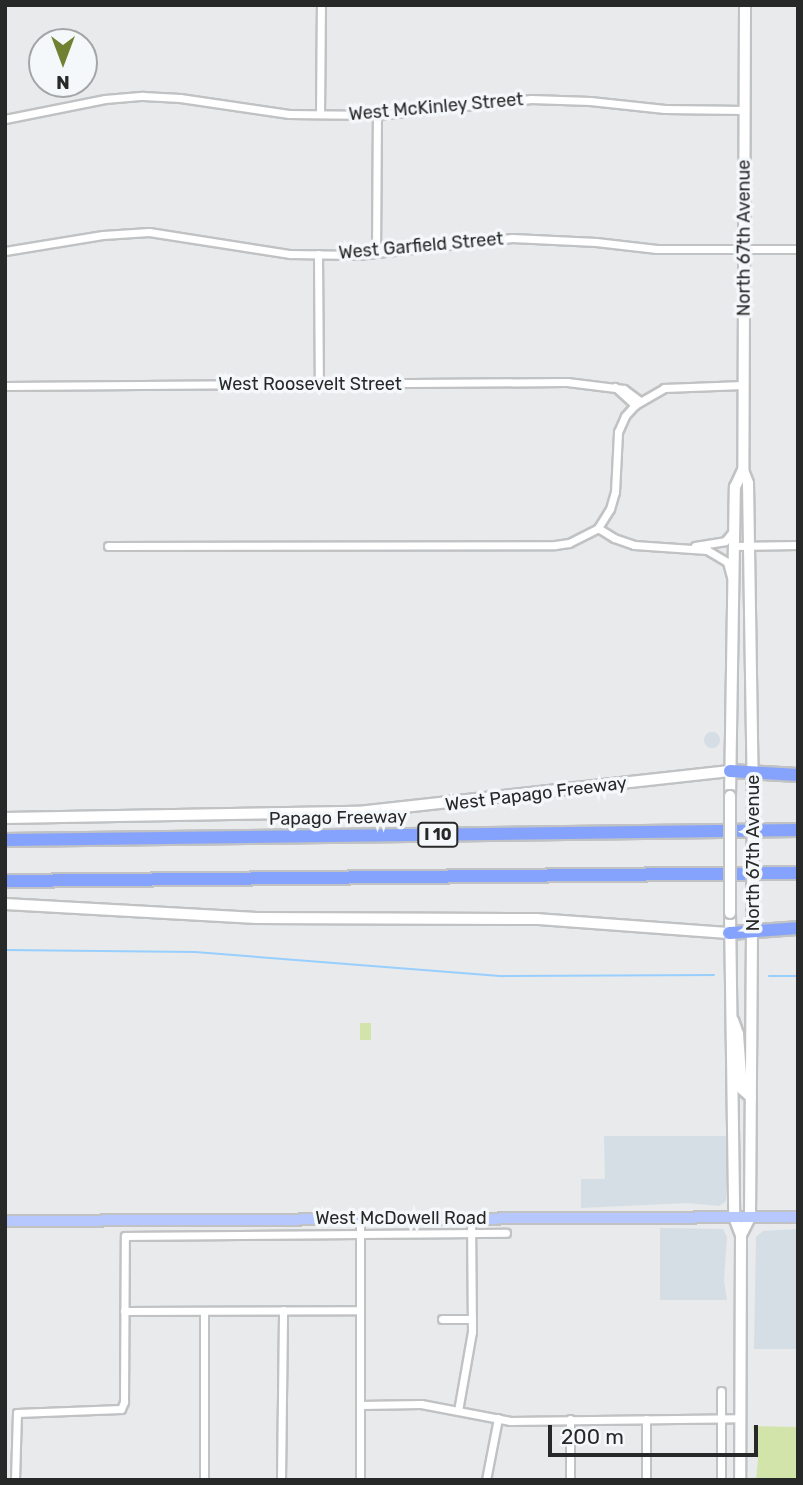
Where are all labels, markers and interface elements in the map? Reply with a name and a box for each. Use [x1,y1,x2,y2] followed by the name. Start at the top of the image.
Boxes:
[28,28,98,98] north arrow
[56,71,70,94] text: N
[348,89,524,125] street label: West McKinley Street
[733,159,755,317] street label: North 67th Avenue
[338,228,504,264] street label: West Garfield Street
[218,373,402,395] street label: West Roosevelt Street
[444,772,628,816] street label: West Papago Freeway
[742,774,764,932] street label: North 67th Avenue
[269,806,407,830] street label: Papago Freeway
[417,822,459,848] road number: I 10
[315,1207,487,1229] street label: West McDowell Road
[551,1412,761,1456] scale bar
[561,1424,624,1449] text: 200 m

